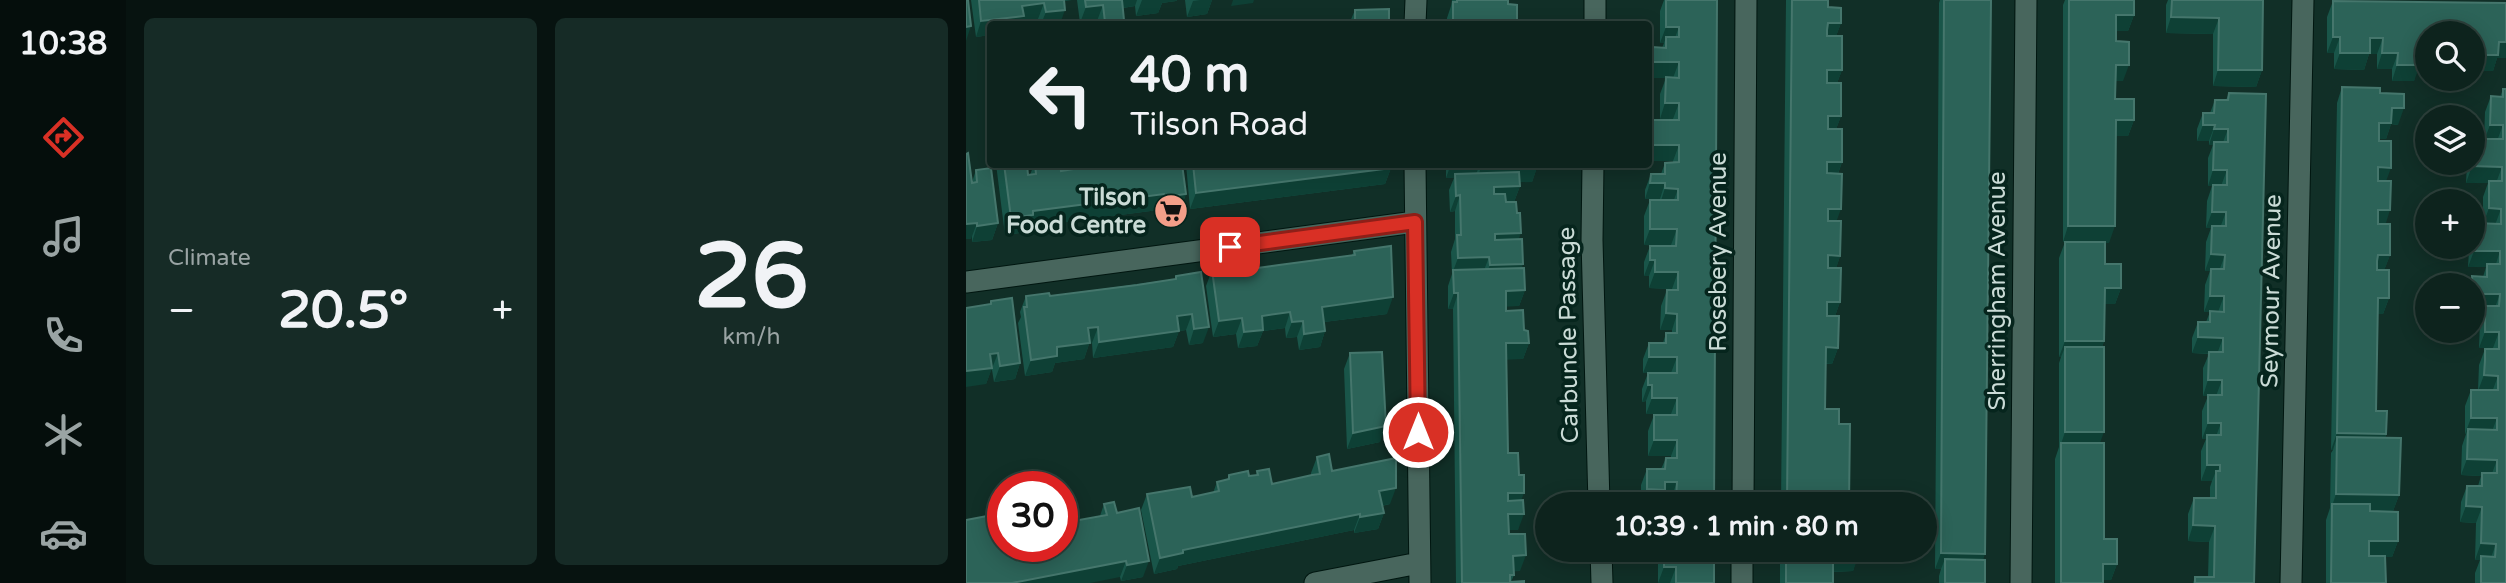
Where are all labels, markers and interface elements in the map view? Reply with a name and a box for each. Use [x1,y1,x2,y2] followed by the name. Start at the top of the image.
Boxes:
[2415,21,2485,343] map controls
[2415,21,2485,91] button: search
[19,25,107,63] text: 10:38
[1130,46,1249,105] text: 40 m
[1015,49,1106,140] icon: left
[2415,105,2485,175] button: layers
[1130,106,1308,144] text: Tilson Road
[39,113,88,162] icon: directions
[1704,152,1733,352] street label: Rosebery Avenue
[1983,171,2012,411] street label: Sherringham Avenue
[1006,183,1146,240] place label: Tilson Food Centre
[2415,189,2485,259] button: +
[1152,192,1190,230] supermarket icon: Tilson Food Centre
[2255,194,2288,388] street label: Seymour Avenue
[39,212,88,261] icon: music
[1200,217,1260,277] pin
[694,222,809,332] text: 26
[1552,226,1585,444] street label: Carbuncle Passage
[1211,228,1249,266] icon: arrive
[168,244,251,272] text: Climate
[2415,273,2485,343] button: −
[278,279,408,342] text: 20.5°
[168,288,195,334] text: −
[492,288,513,334] text: +
[39,311,88,360] icon: phone
[723,323,780,351] text: km/h
[1381,395,1455,469] position arrow
[39,410,88,459] icon: climate
[987,471,1078,562] speed limit sign: 30
[39,509,88,558] icon: car
[1613,511,1859,542] text: 10:39 · 1 min · 80 m

